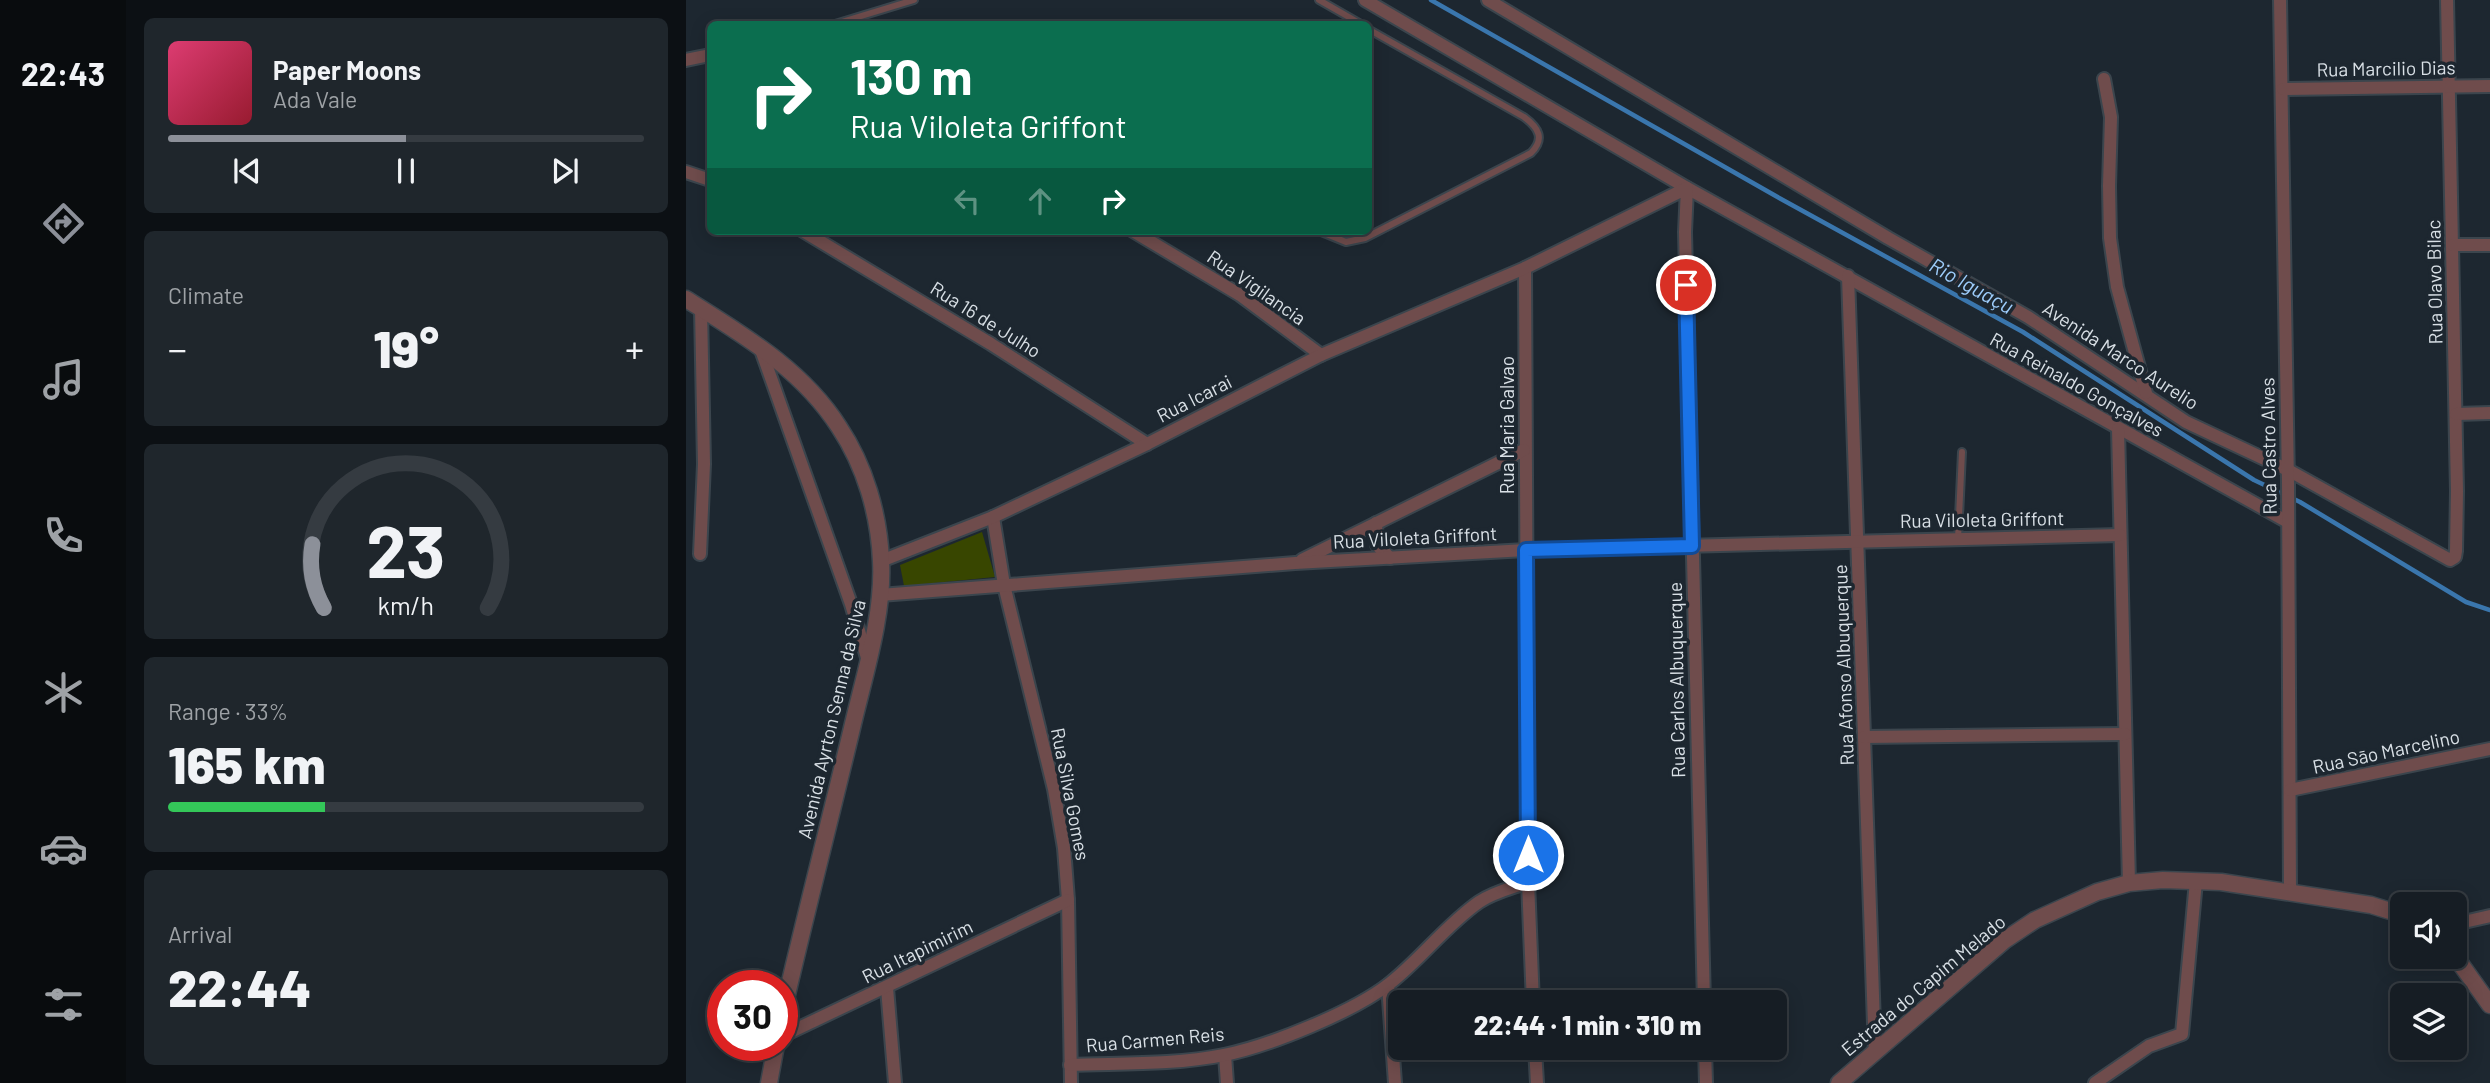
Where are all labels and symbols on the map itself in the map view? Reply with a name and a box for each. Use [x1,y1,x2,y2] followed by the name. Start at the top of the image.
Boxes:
[2316,55,2456,81] street label: Rua Marcilio Dias
[2421,219,2447,345] street label: Rua Olavo Bilac
[1203,245,1311,329] street label: Rua Vigilancia
[1925,252,2019,318] water label: Rio Iguaçu
[1656,255,1716,315] pin
[927,276,1045,362] street label: Rua 16 de Julho
[2039,296,2203,414] street label: Avenida Marco Aurelio
[1986,327,2168,441] street label: Rua Reinaldo Gonçalves
[1495,356,1518,494] street label: Rua Maria Galvao
[1153,369,1235,427] street label: Rua Icarai
[2255,377,2281,515] street label: Rua Castro Alves
[1900,506,2064,532] street label: Rua Viloleta Griffont
[1332,521,1498,553] street label: Rua Viloleta Griffont
[1828,564,1858,766] street label: Rua Afonso Albuquerque
[1663,582,1689,778] street label: Rua Carlos Albuquerque
[792,597,870,841] street label: Avenida Ayrton Senna da Silva
[2310,724,2462,778] street label: Rua Sāo Marcelino
[1047,726,1095,862] street label: Rua Silva Gomes
[1491,818,1565,892] position arrow
[1836,910,2010,1060] street label: Estrada do Capim Melado
[858,914,976,988] street label: Rua Itapimirim
[707,970,798,1061] speed limit sign: 30
[1085,1021,1225,1057] street label: Rua Carmen Reis

